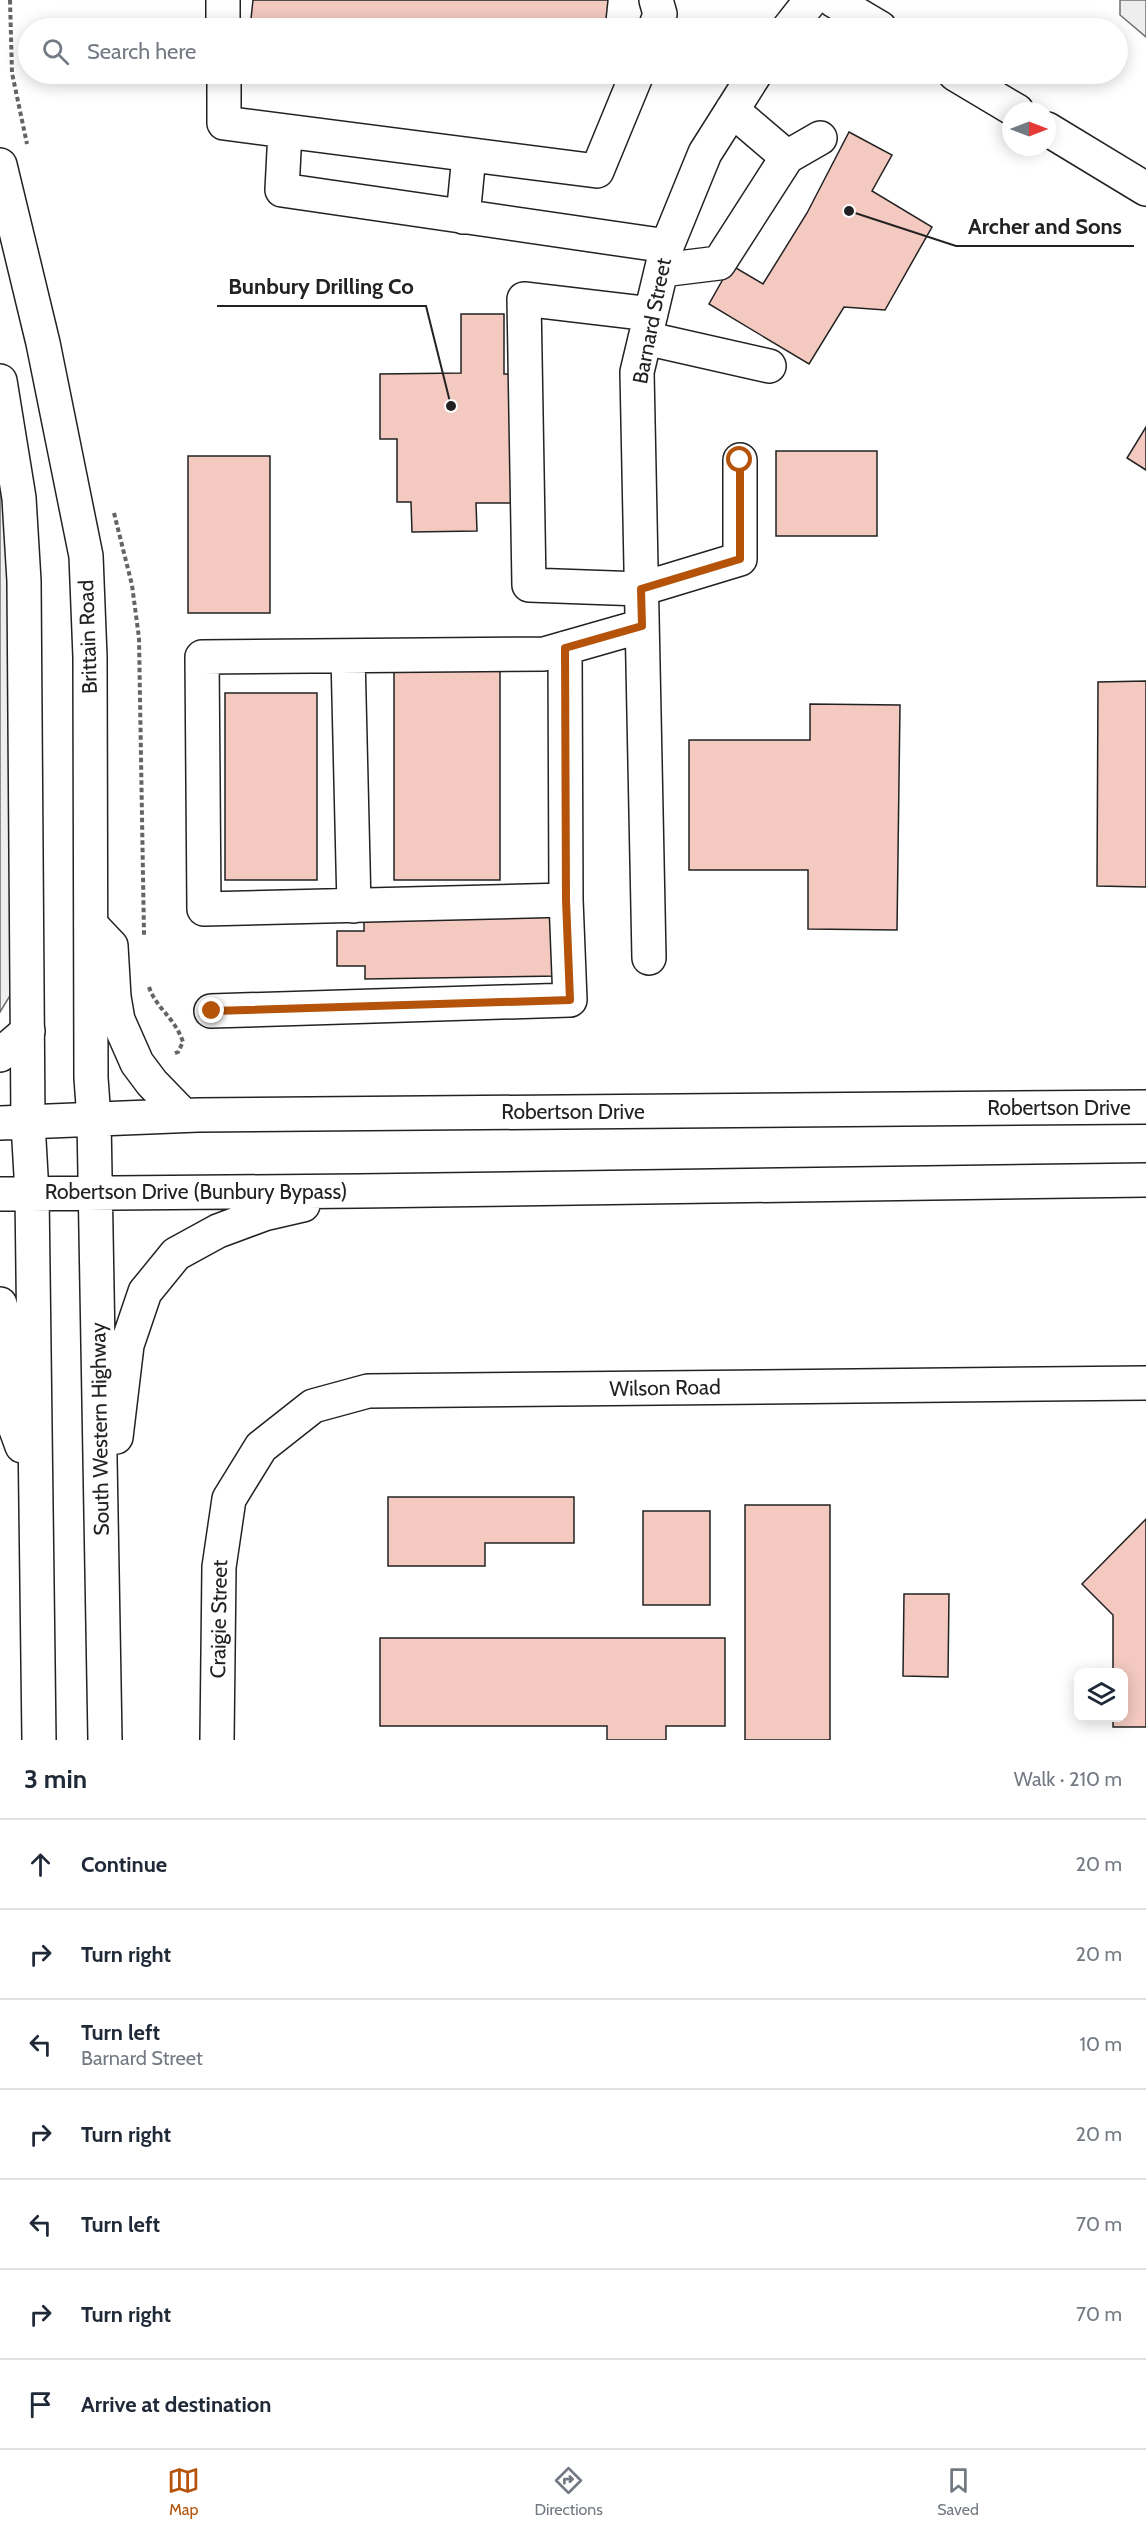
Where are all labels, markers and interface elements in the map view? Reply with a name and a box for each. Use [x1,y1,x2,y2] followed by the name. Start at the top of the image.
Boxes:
[18,18,1128,84] search box
[39,35,72,68] icon: search
[87,38,196,65] text: Search here
[1002,102,1056,156] north arrow
[956,206,1134,246] callout: Archer and Sons
[968,213,1122,240] text: Archer and Sons
[627,256,676,386] street label: Barnard Street
[217,266,426,306] callout: Bunbury Drilling Co
[228,273,414,300] text: Bunbury Drilling Co
[726,446,752,472] route start
[73,580,102,695] street label: Brittain Road
[198,997,224,1023] route end
[987,1095,1131,1120] street label: Robertson Drive
[501,1099,645,1124] street label: Robertson Drive
[45,1179,347,1204] street label: Robertson Drive (Bunbury Bypass)
[85,1322,114,1536] street label: South Western Highway
[609,1374,721,1401] street label: Wilson Road
[205,1559,232,1678] street label: Craigie Street
[1074,1668,1128,1722] map controls
[1074,1668,1128,1722] button: layers
[24,1763,87,1795] text: 3 min
[1014,1767,1122,1791] text: Walk · 210 m
[24,1848,57,1881] icon: ahead
[81,1851,167,1878] text: Continue
[1076,1852,1122,1876] text: 20 m
[24,1938,57,1971] icon: right
[81,1941,171,1968] text: Turn right
[1076,1942,1122,1966] text: 20 m
[81,2019,160,2046] text: Turn left
[24,2028,57,2061] icon: left
[1079,2032,1122,2056] text: 10 m
[81,2046,203,2070] text: Barnard Street
[24,2118,57,2151] icon: right
[81,2121,171,2148] text: Turn right
[1076,2122,1122,2146] text: 20 m
[24,2208,57,2241] icon: left
[81,2211,160,2238] text: Turn left
[1076,2212,1122,2236] text: 70 m
[24,2298,57,2331] icon: right
[81,2301,171,2328] text: Turn right
[1076,2302,1122,2326] text: 70 m
[24,2388,57,2421] icon: arrive
[81,2391,271,2418] text: Arrive at destination
[167,2464,200,2519] tab: Map
[535,2464,603,2519] tab: Directions
[937,2464,979,2519] tab: Saved

